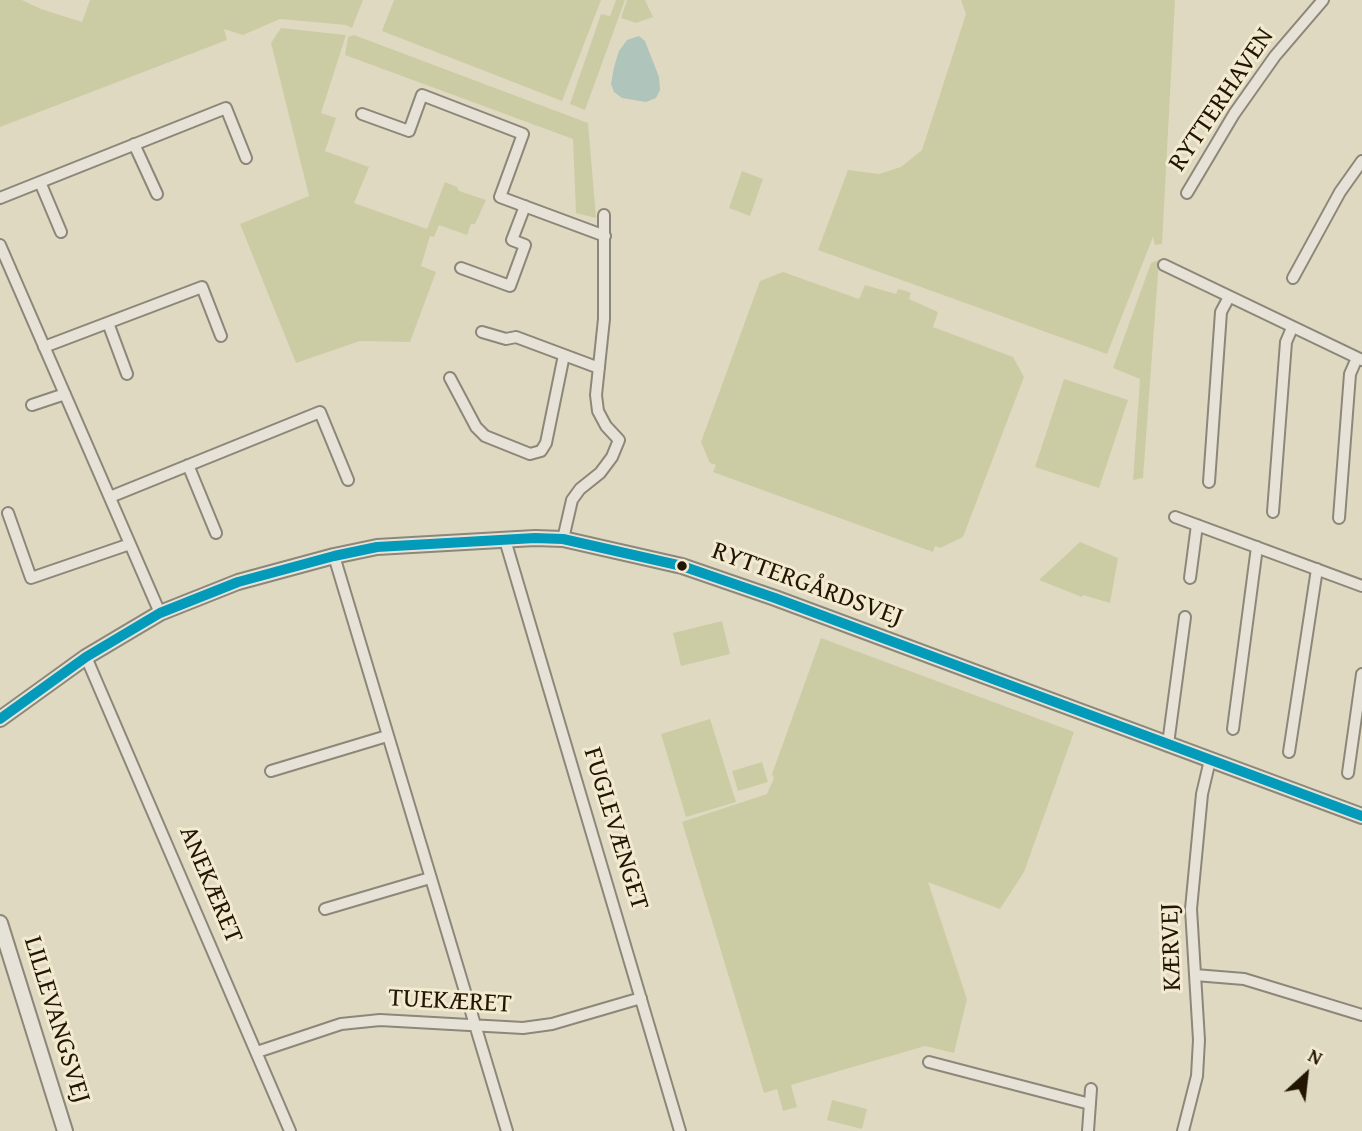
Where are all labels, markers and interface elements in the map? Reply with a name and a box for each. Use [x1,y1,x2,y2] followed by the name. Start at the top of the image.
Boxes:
[1163,22,1281,178] street label: RYTTERHAVEN
[707,536,907,634] street label: RYTTERGÅRDSVEJ
[675,559,689,573] unlabelled marker
[575,744,655,914] street label: FUGLEVÆNGET
[171,822,249,948] street label: ANEKÆRET
[1155,902,1189,992] street label: KÆRVEJ
[16,933,96,1107] street label: LILLEVANGSVEJ
[388,983,512,1021] street label: TUEKÆRET
[1271,1040,1341,1110] north arrow
[1304,1041,1328,1072] text: N

